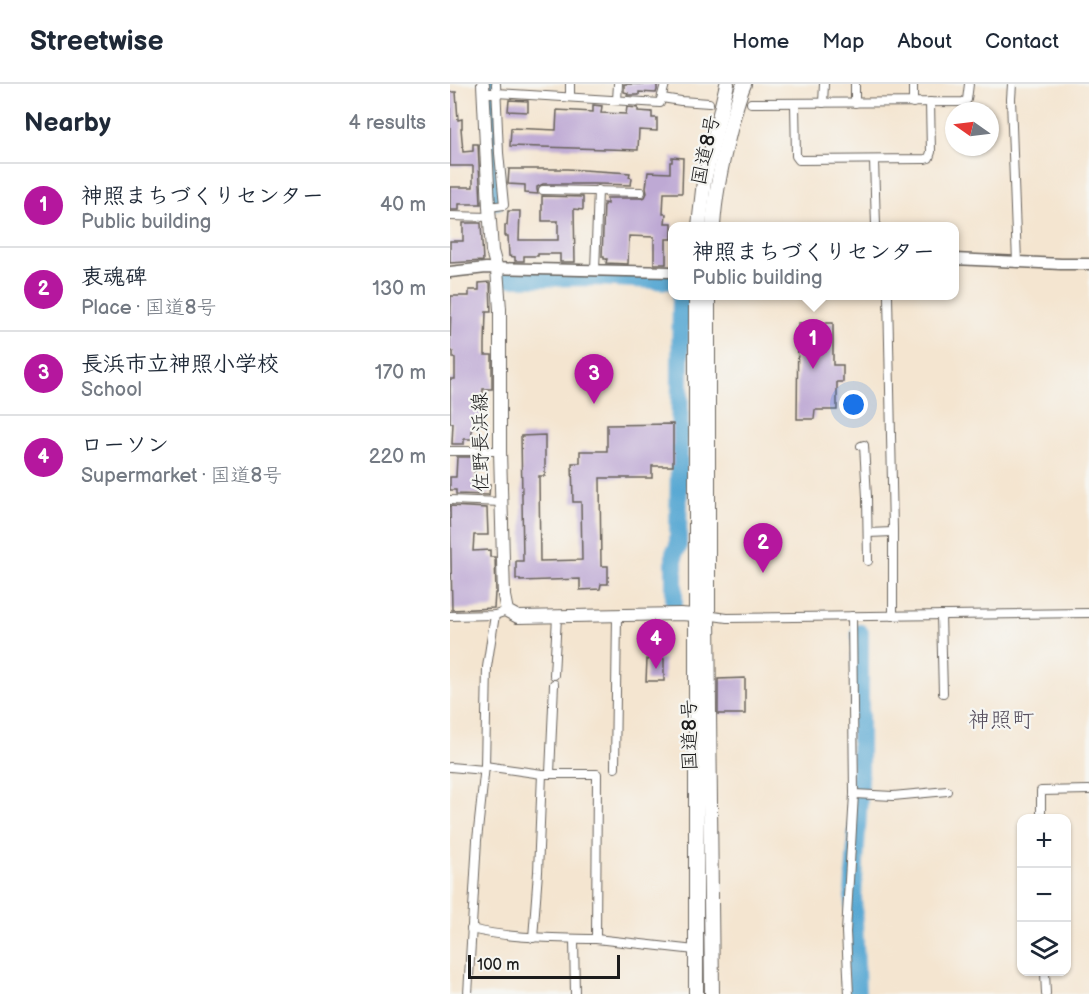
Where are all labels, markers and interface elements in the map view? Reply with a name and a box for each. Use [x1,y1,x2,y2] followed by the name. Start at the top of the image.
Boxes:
[30,25,163,58] text: Streetwise
[732,29,789,54] text: Home
[822,29,864,54] text: Map
[897,29,952,54] text: About
[985,29,1059,54] text: Contact
[945,102,999,156] north arrow
[24,108,111,139] text: Nearby
[348,111,426,135] text: 4 results
[687,112,725,188] street label: 国道8号
[81,183,324,210] text: 神照まちづくりセンター
[39,193,48,217] text: 1
[380,193,426,217] text: 40 m
[81,210,211,234] text: Public building
[668,222,959,300] popup
[692,239,935,266] text: 神照まちづくりセンター
[81,264,147,291] text: 衷魂碑
[692,266,822,290] text: Public building
[38,277,49,301] text: 2
[372,277,426,301] text: 130 m
[81,296,216,320] text: Place · 国道8号
[794,320,832,369] pin: 1
[81,351,279,378] text: 長浜市立神照小学校
[574,354,614,404] pin: 3
[38,361,49,385] text: 3
[375,361,426,385] text: 170 m
[81,378,142,402] text: School
[839,390,868,419] your location
[468,392,494,492] street label: 佐野長浜線
[81,432,169,459] text: ローソン
[38,445,49,469] text: 4
[369,445,426,469] text: 220 m
[81,464,282,488] text: Supermarket · 国道8号
[744,524,782,573] pin: 2
[636,620,676,669] pin: 4
[677,699,703,771] street label: 国道8号
[968,707,1034,734] district label: 神照町
[1017,814,1071,976] map controls
[1017,814,1071,868] button: +
[1017,868,1071,922] button: −
[1017,922,1071,976] button: layers
[468,952,620,980] scale bar
[477,956,520,975] text: 100 m

